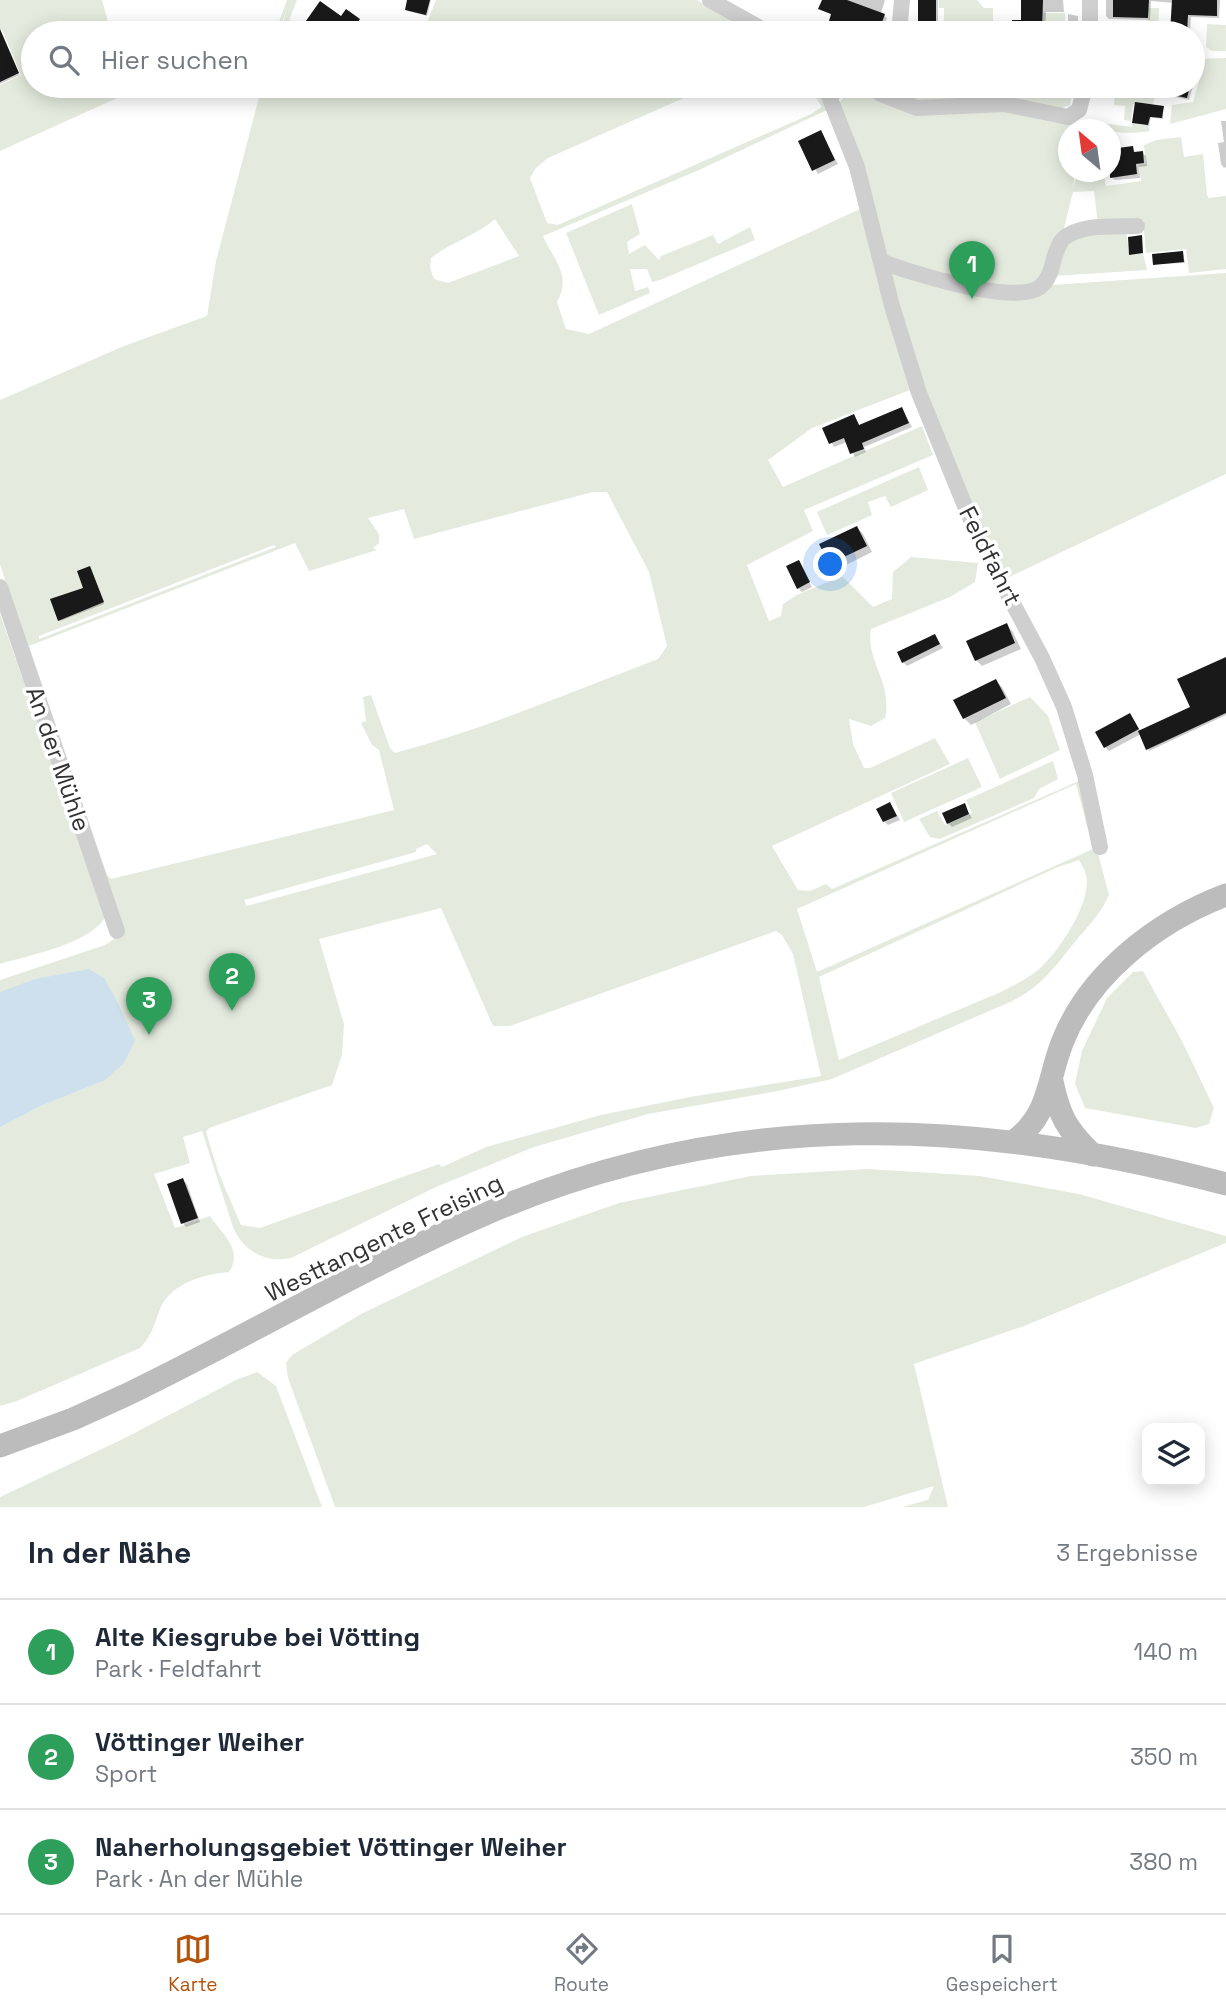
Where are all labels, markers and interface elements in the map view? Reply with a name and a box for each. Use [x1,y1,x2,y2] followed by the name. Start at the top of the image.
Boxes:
[21,21,1205,98] search box
[45,41,83,79] icon: search
[101,43,249,77] text: Hier suchen
[1058,119,1121,182] north arrow
[949,241,995,299] pin: 1
[952,501,1029,611] street label: Feldfahrt
[813,547,847,581] your location
[19,682,98,835] street label: An der Mühle
[209,953,255,1011] pin: 2
[126,977,172,1035] pin: 3
[260,1167,507,1308] street label: Westtangente Freising
[1142,1423,1205,1486] map controls
[1142,1423,1205,1486] button: layers
[28,1533,191,1572] text: In der Nähe
[1056,1538,1198,1568] text: 3 Ergebnisse
[95,1620,420,1654] text: Alte Kiesgrube bei Vötting
[46,1637,56,1667] text: 1
[1134,1637,1198,1667] text: 140 m
[95,1654,262,1684] text: Park · Feldfahrt
[95,1725,304,1759] text: Vöttinger Weiher
[44,1742,58,1772] text: 2
[1130,1742,1198,1772] text: 350 m
[95,1759,157,1789] text: Sport
[95,1830,567,1864] text: Naherholungsgebiet Vöttinger Weiher
[44,1847,58,1877] text: 3
[1129,1847,1198,1877] text: 380 m
[95,1864,303,1894] text: Park · An der Mühle
[168,1930,218,1997] tab: Karte
[554,1930,609,1997] tab: Route
[946,1930,1058,1997] tab: Gespeichert

